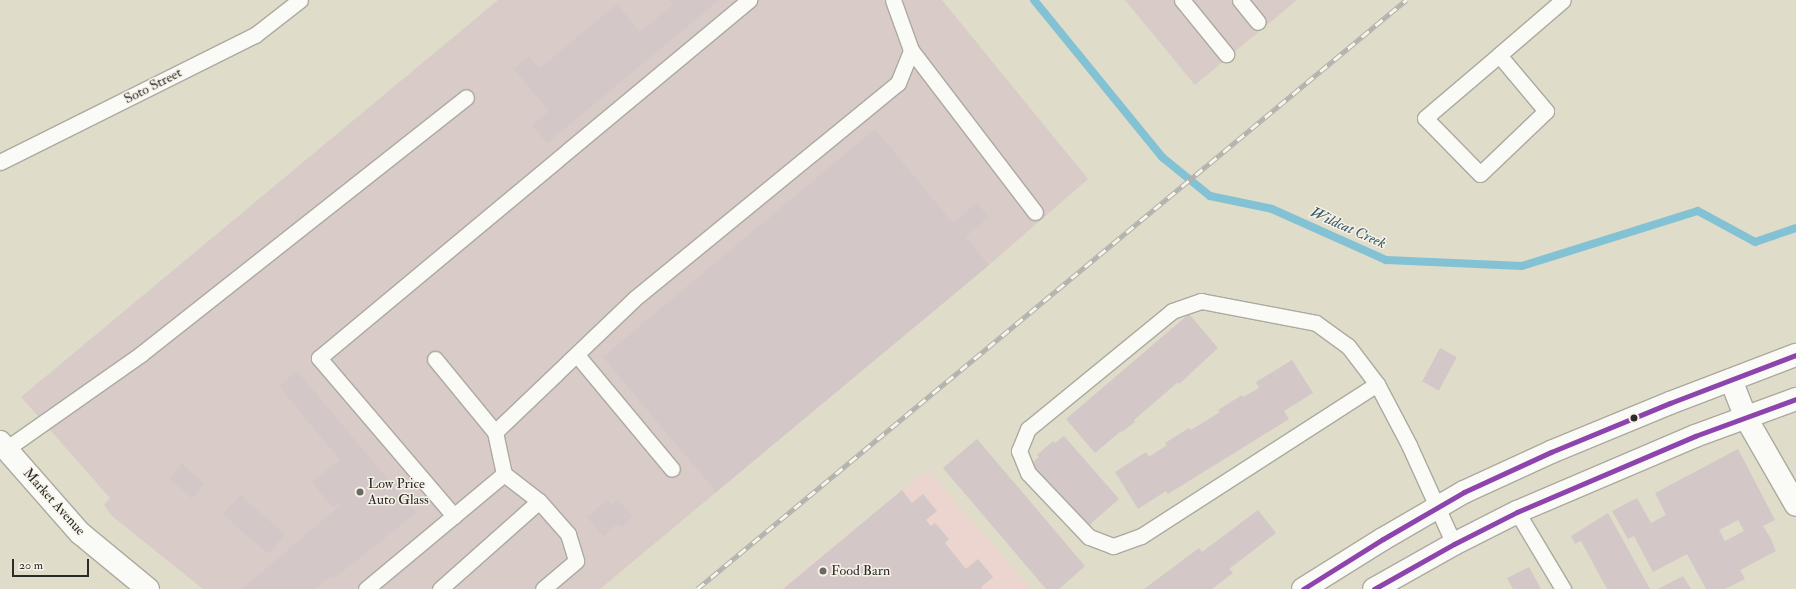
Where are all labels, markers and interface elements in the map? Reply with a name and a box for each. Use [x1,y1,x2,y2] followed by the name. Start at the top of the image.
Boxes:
[121,64,185,108] street label: Soto Street
[1307,203,1389,253] water label: Wildcat Creek
[1629,413,1639,423] unlabelled marker
[19,465,89,539] street label: Market Avenue
[368,476,429,508] place label: Low Price Auto Glass
[355,487,365,497] marker: Low Price Auto Glass
[14,551,91,577] scale bar
[19,558,43,573] text: 20 m
[831,563,890,579] place label: Food Barn
[818,566,828,576] marker: Food Barn

